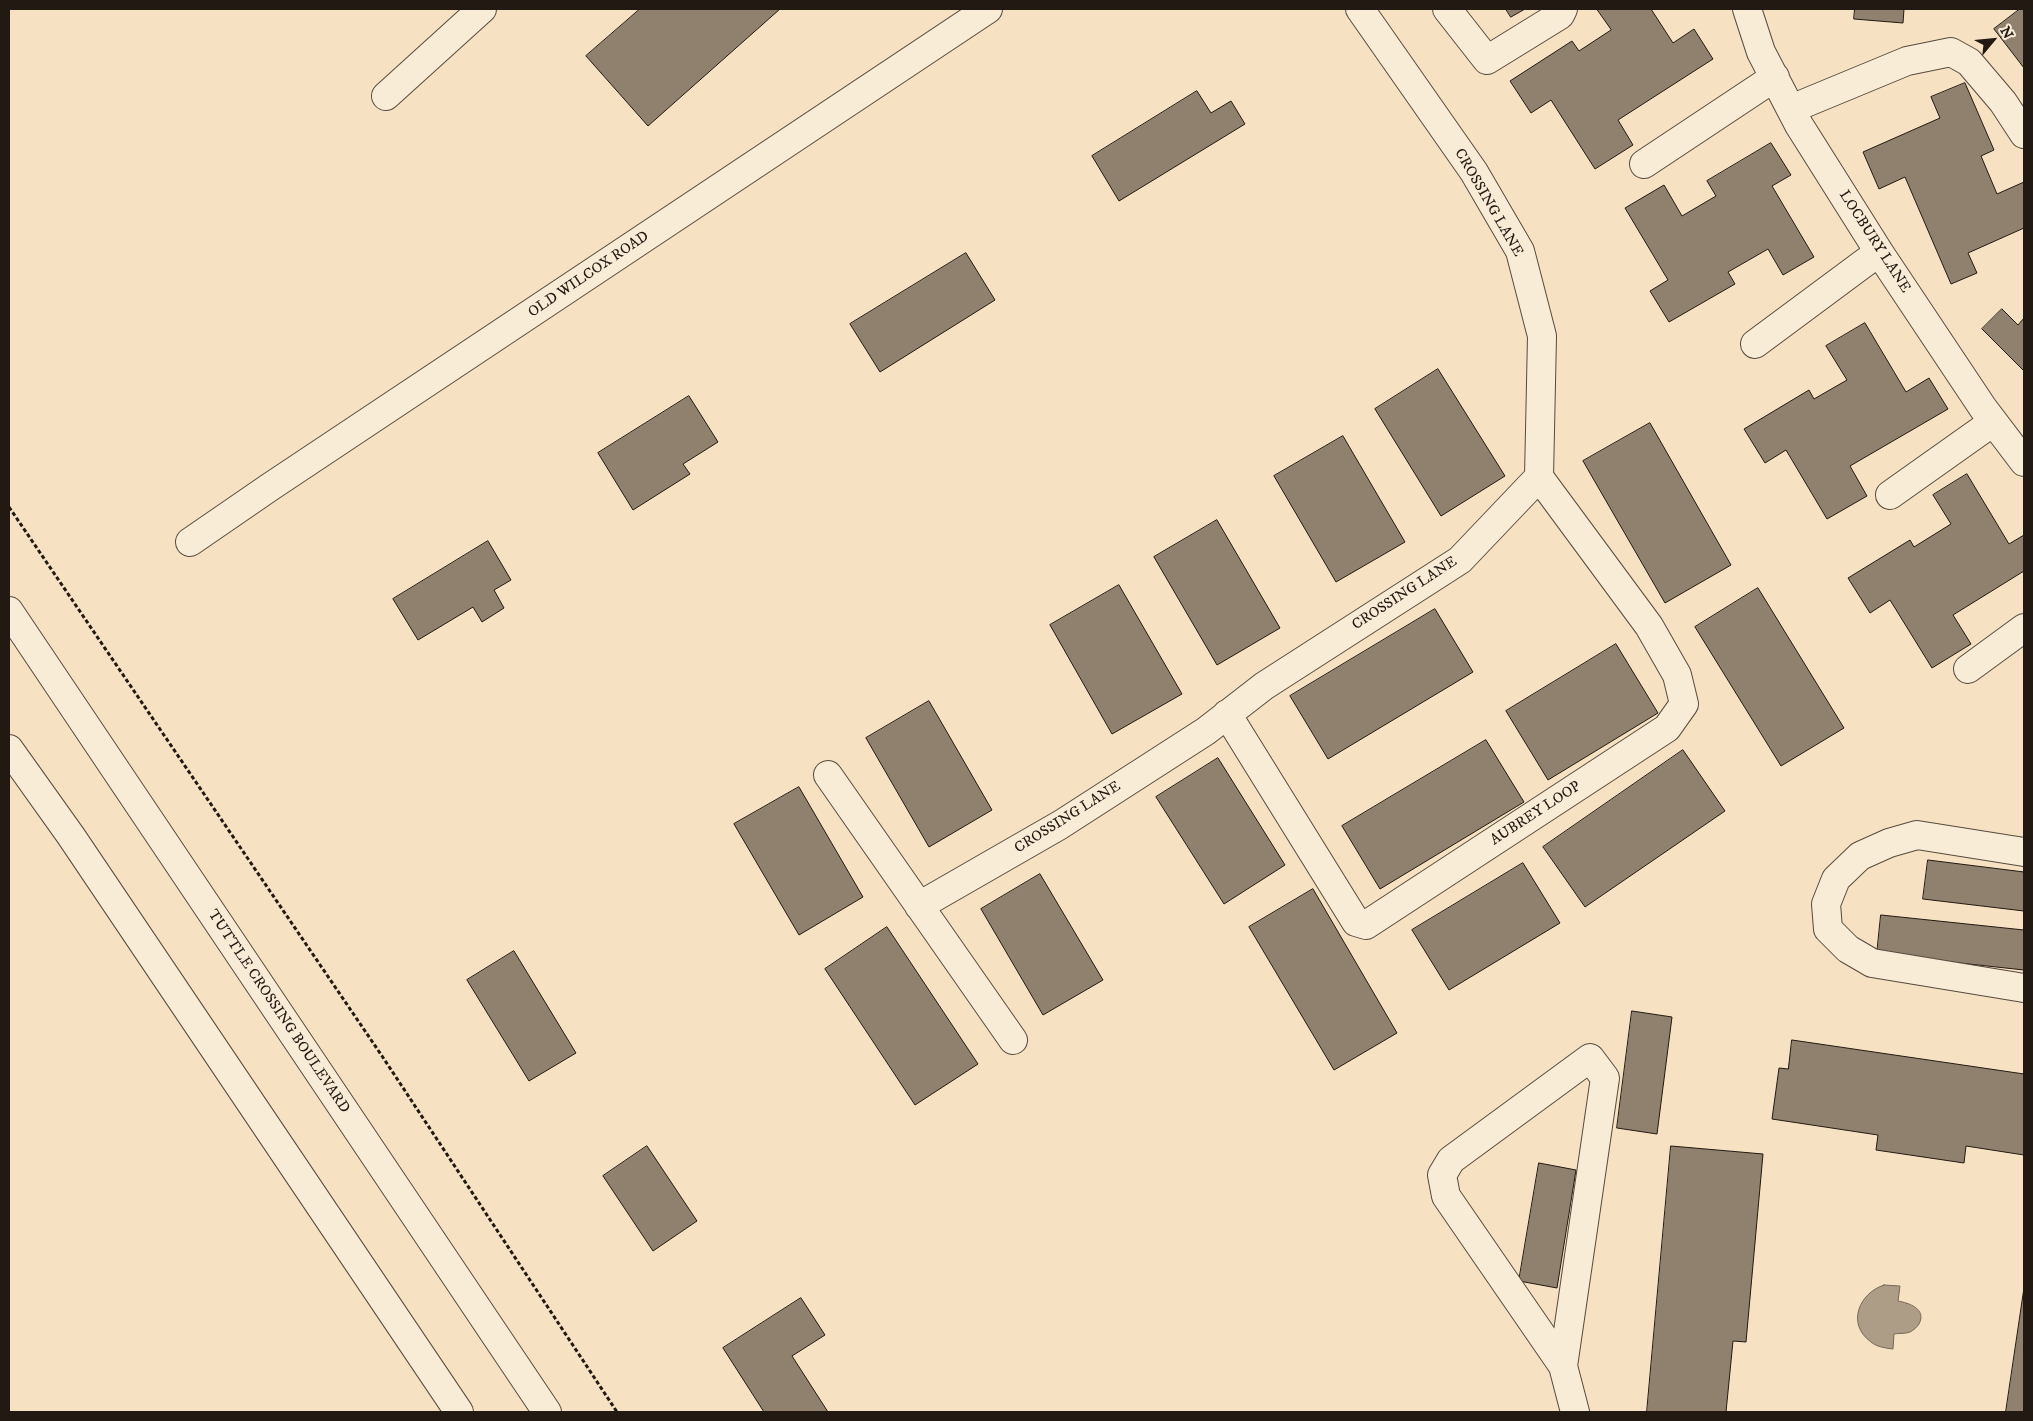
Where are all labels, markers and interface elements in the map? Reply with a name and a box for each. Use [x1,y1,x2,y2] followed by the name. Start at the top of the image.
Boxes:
[1968,15,2018,65] north arrow
[1996,24,2017,42] text: N
[1450,146,1526,260] street label: CROSSING LANE
[1834,187,1914,297] street label: LOCBURY LANE
[525,228,653,322] street label: OLD WILCOX ROAD
[1349,553,1461,635] street label: CROSSING LANE
[1012,778,1124,858] street label: CROSSING LANE
[1487,778,1585,850] street label: AUBREY LOOP
[203,907,353,1117] street label: TUTTLE CROSSING BOULEVARD

